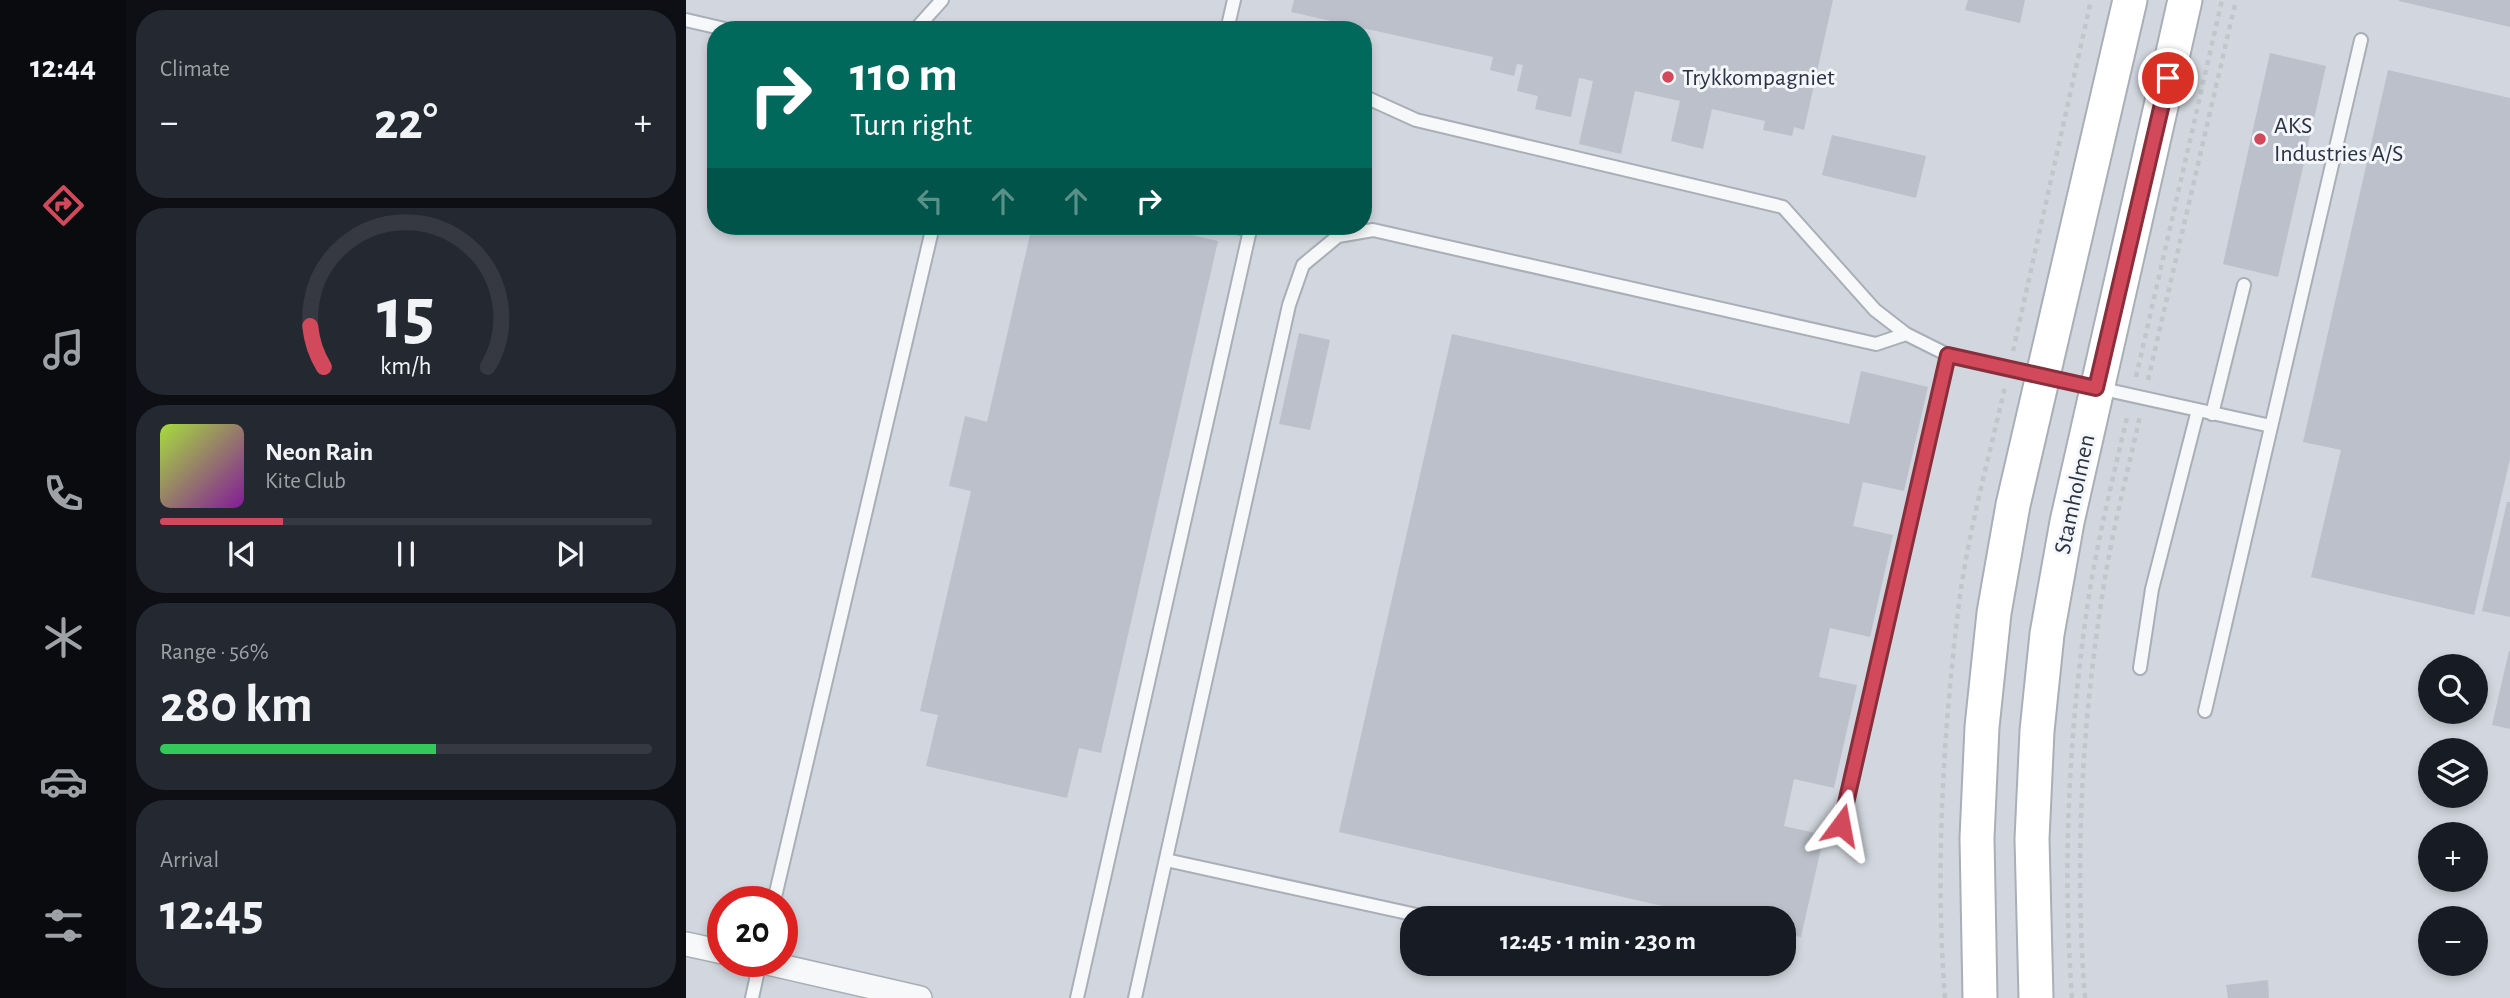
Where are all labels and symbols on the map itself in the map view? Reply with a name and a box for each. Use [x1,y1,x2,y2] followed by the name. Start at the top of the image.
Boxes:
[2138,48,2198,108] pin
[1682,66,1835,90] place label: Trykkompagniet
[1660,69,1676,85] marker: Trykkompagniet
[2274,114,2403,166] place label: AKS Industries A/S
[2252,131,2268,147] marker: AKS Industries A/S
[2051,432,2099,556] street label: Stamholmen
[1804,788,1878,862] position arrow
[707,886,798,977] speed limit sign: 20

